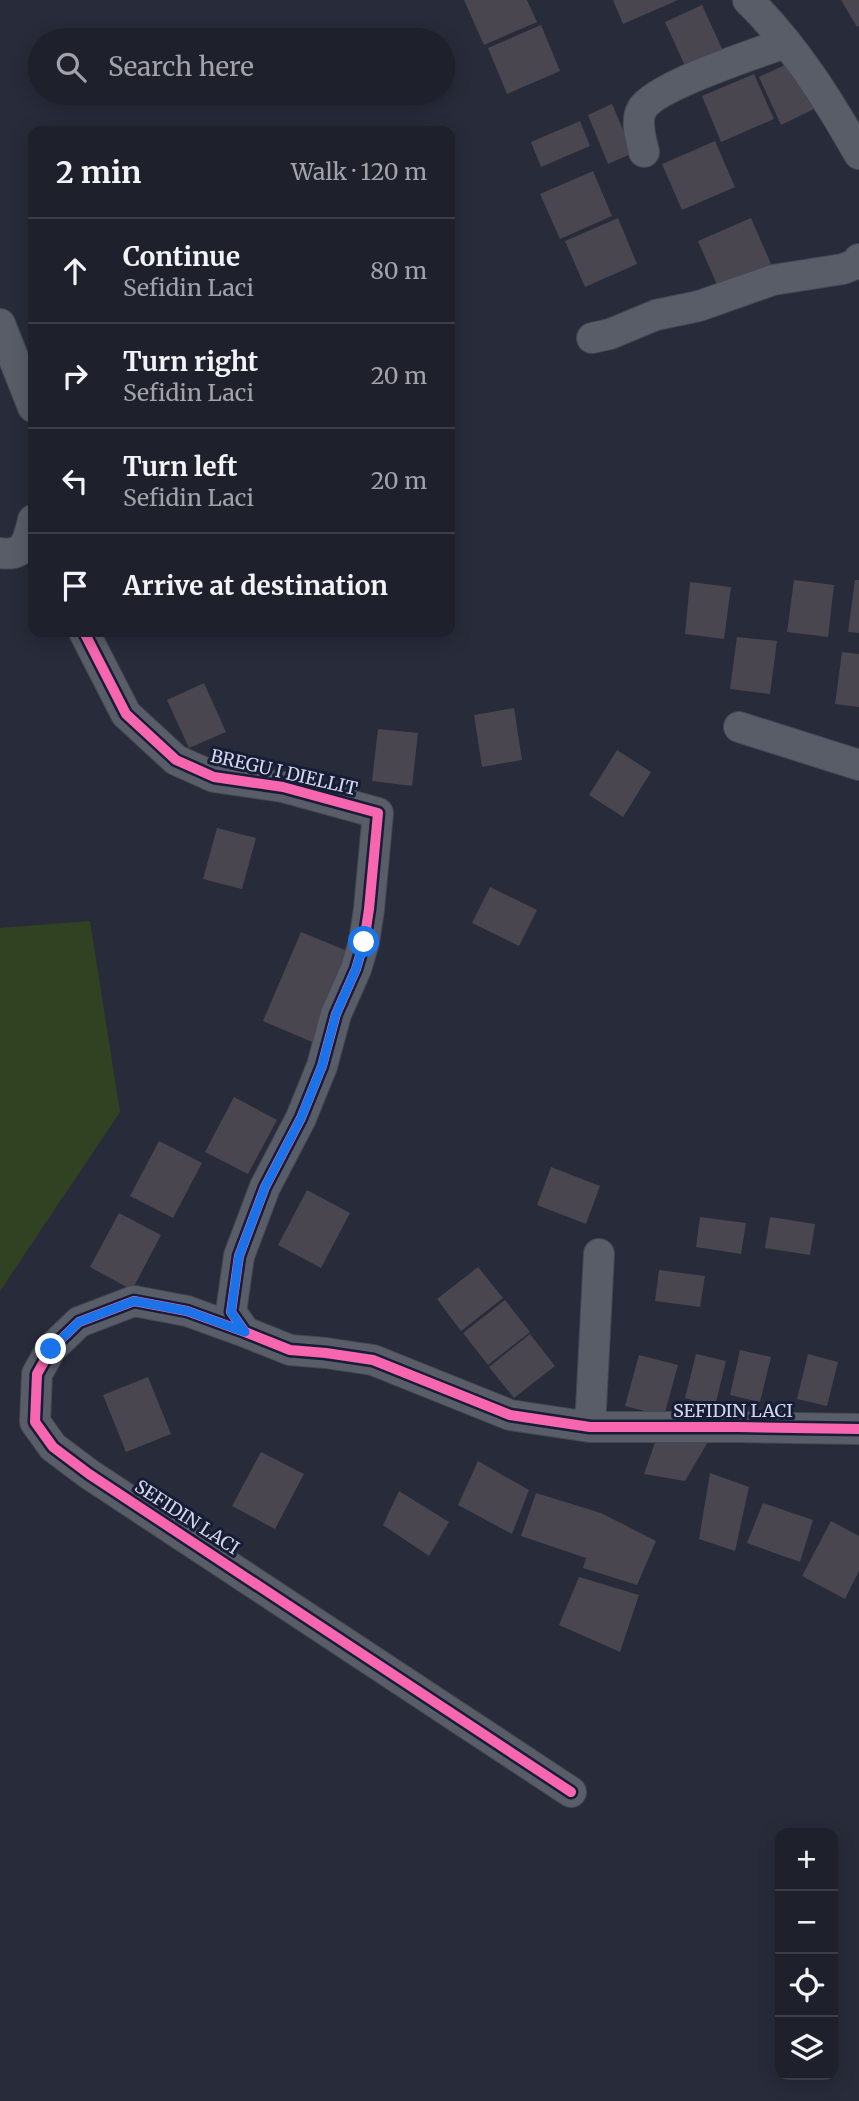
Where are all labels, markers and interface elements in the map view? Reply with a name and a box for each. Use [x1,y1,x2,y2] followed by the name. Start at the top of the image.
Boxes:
[28,28,455,105] search box
[52,48,90,86] icon: search
[108,50,254,83] text: Search here
[56,153,141,191] text: 2 min
[291,157,427,186] text: Walk · 120 m
[123,240,240,273] text: Continue
[56,252,94,290] icon: ahead
[370,256,427,285] text: 80 m
[123,273,254,302] text: Sefidin Laci
[123,345,258,378] text: Turn right
[56,357,94,395] icon: right
[371,361,427,390] text: 20 m
[123,378,254,407] text: Sefidin Laci
[123,450,237,483] text: Turn left
[56,462,94,500] icon: left
[371,466,427,495] text: 20 m
[123,483,254,512] text: Sefidin Laci
[56,567,94,605] icon: arrive
[123,569,388,602] text: Arrive at destination
[208,744,360,800] street label: BREGU I DIELLIT
[348,926,379,957] route start
[35,1333,66,1364] route end
[673,1399,793,1422] street label: SEFIDIN LACI
[130,1475,244,1559] street label: SEFIDIN LACI
[775,1828,838,2080] map controls
[775,1828,838,1891] button: +
[775,1891,838,1954] button: −
[775,1954,838,2017] button: locate
[775,2017,838,2080] button: layers

